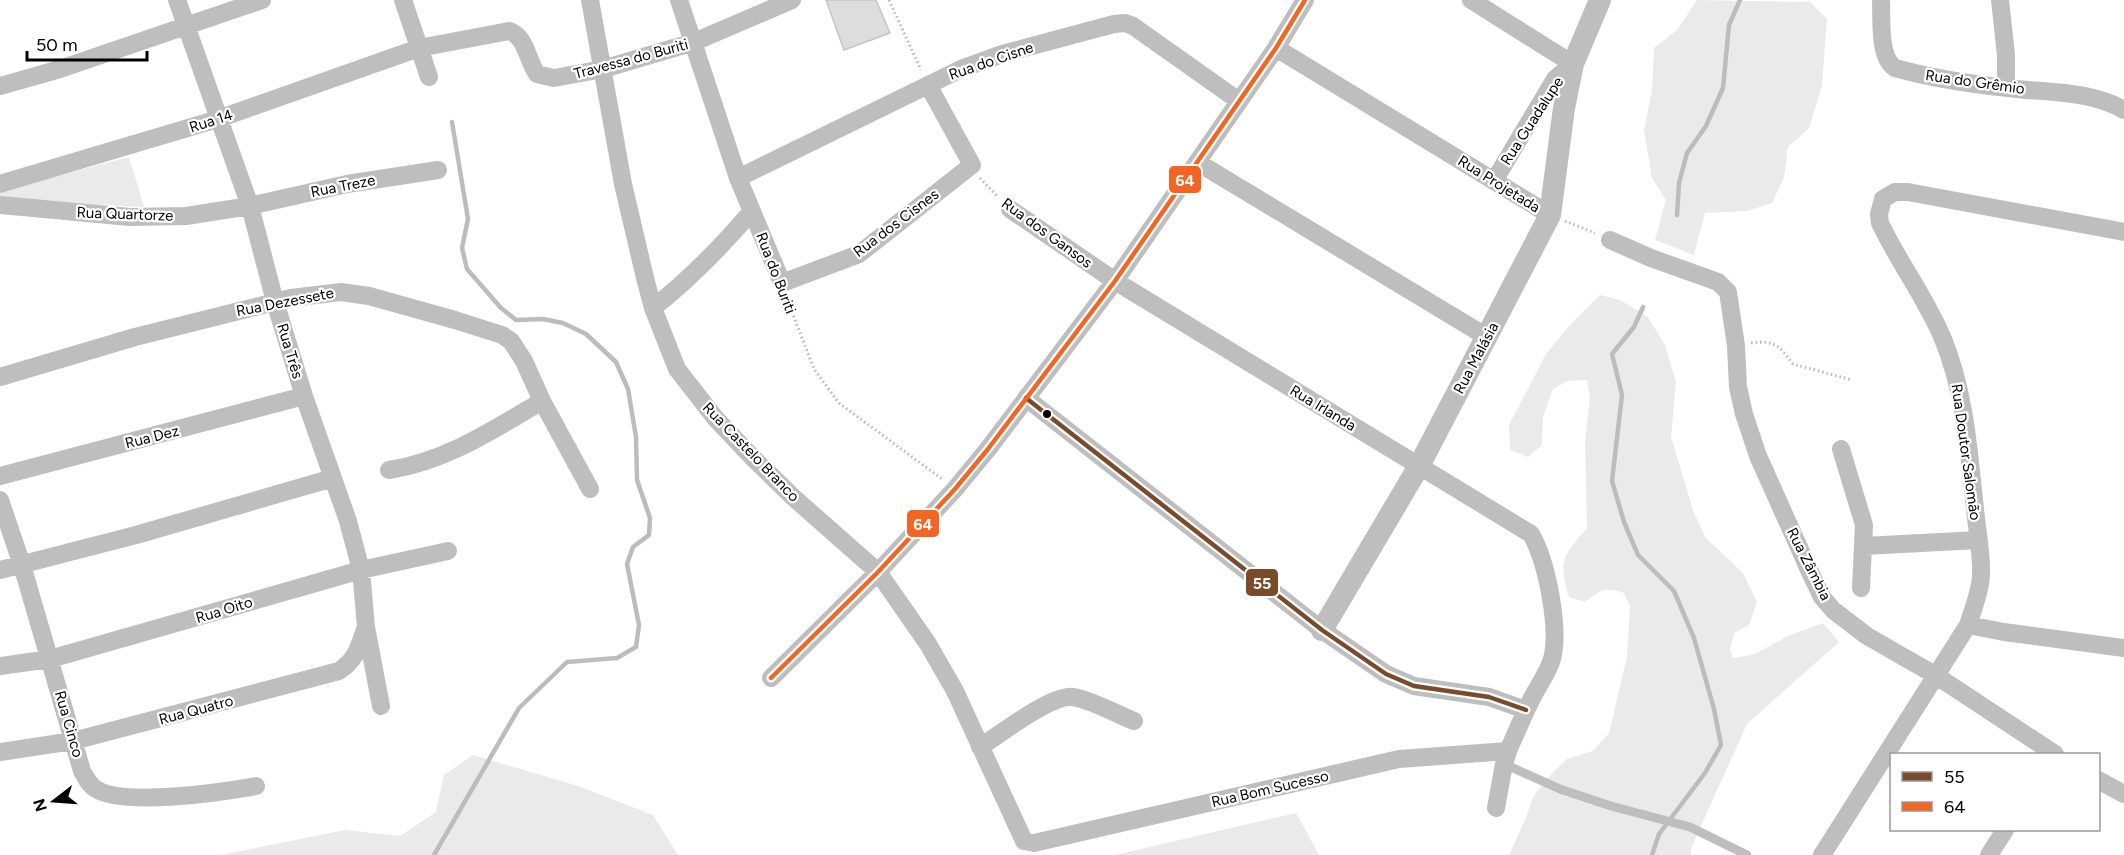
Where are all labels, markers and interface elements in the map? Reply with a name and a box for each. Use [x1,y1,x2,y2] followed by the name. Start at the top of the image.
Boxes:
[27,24,147,62] scale bar
[36,34,78,56] text: 50 m
[572,35,690,83] street label: Travessa do Buriti
[946,38,1036,84] street label: Rua do Cisne
[1924,66,2026,98] street label: Rua do Grêmio
[1497,73,1567,169] street label: Rua Guadalupe
[187,106,235,136] street label: Rua 14
[1455,152,1543,216] street label: Rua Projetada
[1168,165,1202,194] line badge: 64
[309,171,377,201] street label: Rua Treze
[1175,171,1195,190] text: 64
[850,185,942,261] street label: Rua dos Cisnes
[998,194,1096,272] street label: Rua dos Gansos
[76,203,174,225] street label: Rua Quartorze
[752,230,800,316] street label: Rua do Buriti
[235,284,335,320] street label: Rua Dezessete
[1450,319,1502,397] street label: Rua Malásia
[273,321,307,381] street label: Rua Três
[1287,381,1359,435] street label: Rua Irlanda
[1948,383,1985,522] street label: Rua Doutor Salomão
[699,399,803,506] street label: Rua Castelo Branco
[1041,408,1053,420] unlabelled marker
[123,422,181,452] street label: Rua Dez
[906,509,940,538] line badge: 64
[913,515,933,534] text: 64
[1783,525,1835,603] street label: Rua Zâmbia
[1245,568,1279,597] line badge: 55
[1253,574,1271,593] text: 55
[193,593,255,627] street label: Rua Oito
[51,689,87,760] street label: Rua Cinco
[157,691,235,729] street label: Rua Quatro
[1890,753,2100,831] legend
[1944,766,1965,788] text: 55
[1210,767,1331,811] street label: Rua Bom Sucesso
[24,771,84,831] north arrow
[1944,796,1965,818] text: 64
[29,797,51,814] text: N

